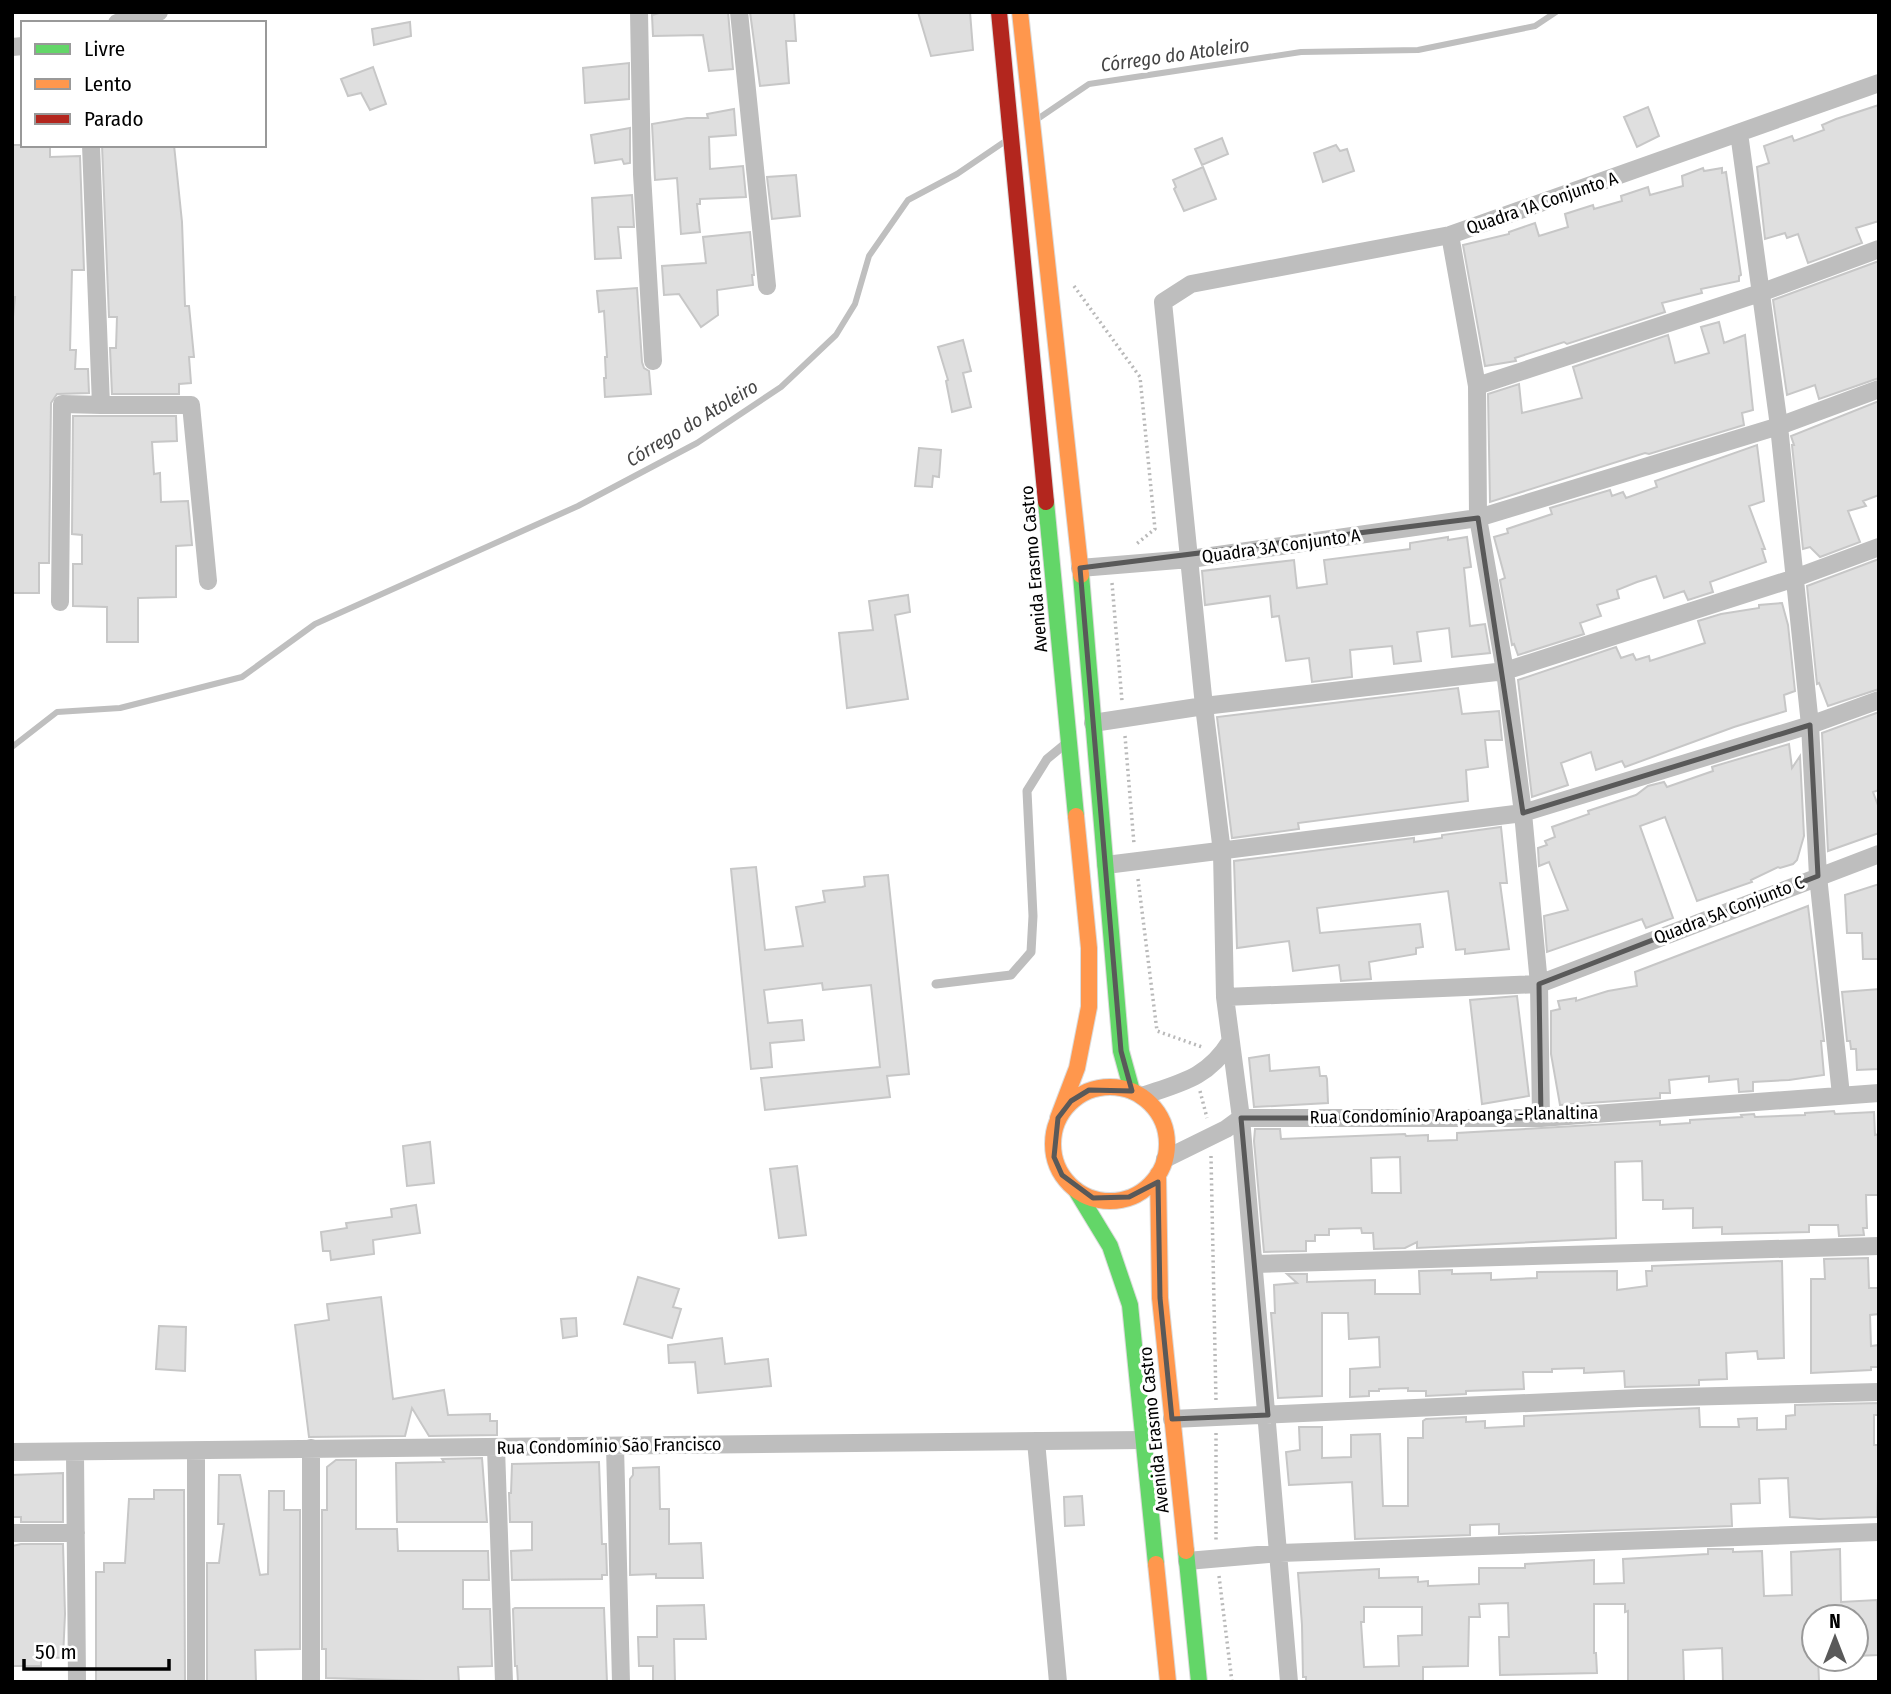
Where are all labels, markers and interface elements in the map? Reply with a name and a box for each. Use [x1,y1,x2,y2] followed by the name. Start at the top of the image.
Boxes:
[21,21,266,147] legend
[1099,33,1251,77] water label: Córrego do Atoleiro
[84,36,125,62] text: Livre
[84,71,132,97] text: Lento
[84,106,143,132] text: Parado
[1463,167,1621,239] street label: Quadra 1A Conjunto A
[622,375,762,471] water label: Córrego do Atoleiro
[1016,485,1052,653] street label: Avenida Erasmo Castro
[1200,524,1362,568] street label: Quadra 3A Conjunto A
[1651,871,1807,949] street label: Quadra 5A Conjunto C
[1310,1101,1599,1129] street label: Rua Condomínio Arapoanga -Planaltina
[1134,1346,1174,1514] street label: Avenida Erasmo Castro
[496,1433,722,1459] street label: Rua Condomínio São Francisco
[1800,1603,1870,1673] north arrow
[1829,1610,1841,1633] text: N
[24,1628,170,1672] scale bar
[35,1639,77,1665] text: 50 m

